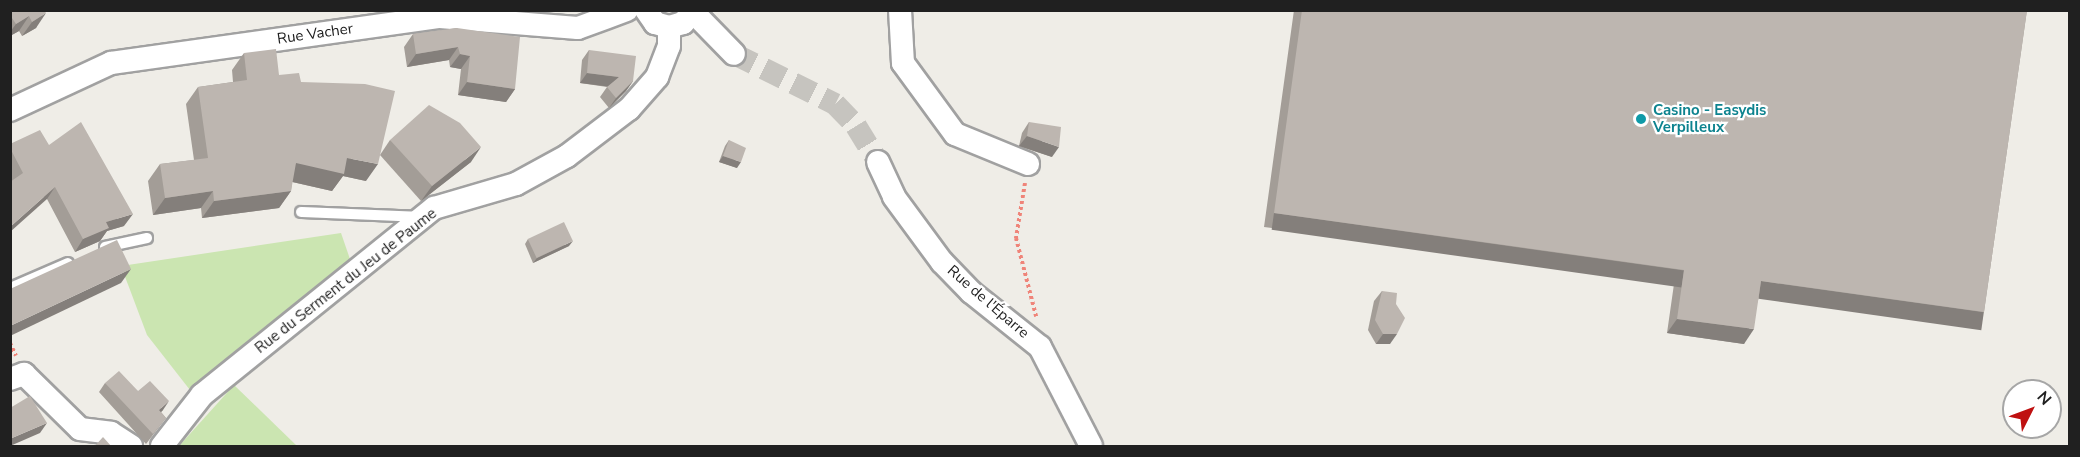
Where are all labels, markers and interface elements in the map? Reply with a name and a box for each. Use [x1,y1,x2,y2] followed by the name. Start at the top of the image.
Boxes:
[276,20,354,48] street label: Rue Vacher
[1653,101,1766,136] place label: Casino - Easydis Verpilleux
[1634,112,1648,126] marker: Casino - Easydis Verpilleux
[252,205,440,357] street label: Rue du Serment du Jeu de Paume
[944,262,1032,342] street label: Rue de l'Éparre
[2002,379,2062,439] north arrow
[2032,386,2056,410] text: N

